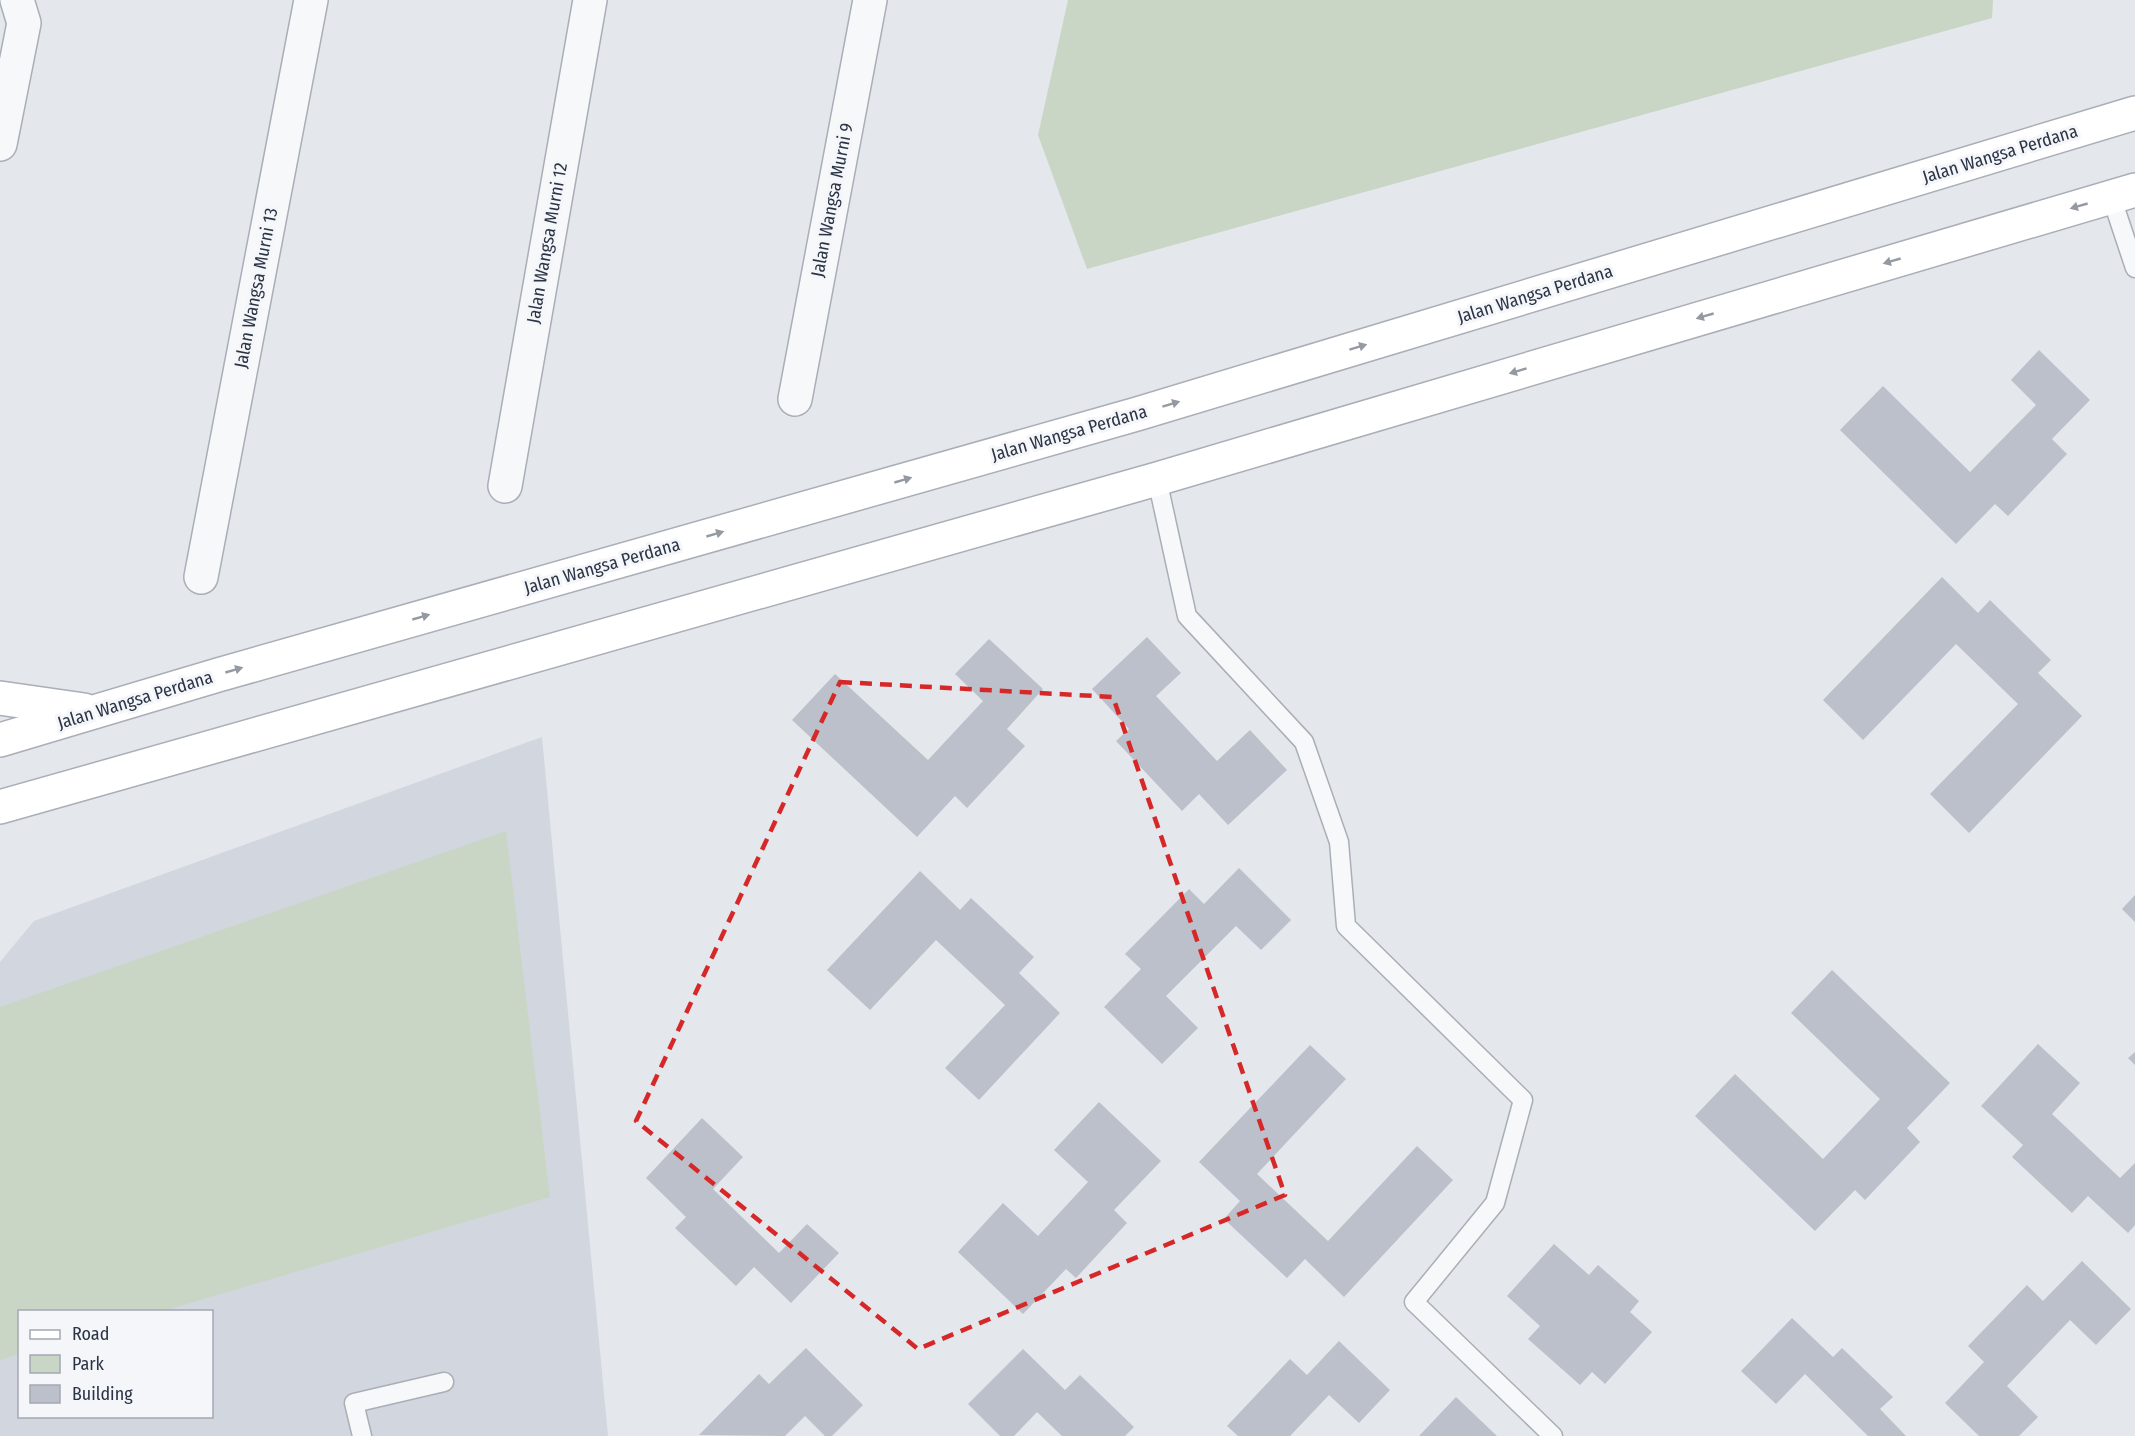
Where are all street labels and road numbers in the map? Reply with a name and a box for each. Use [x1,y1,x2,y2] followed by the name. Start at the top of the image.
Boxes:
[1920,120,2080,188] street label: Jalan Wangsa Perdana
[806,121,858,279] street label: Jalan Wangsa Murni 9
[522,161,572,325] street label: Jalan Wangsa Murni 12
[230,206,282,370] street label: Jalan Wangsa Murni 13
[1455,260,1615,328] street label: Jalan Wangsa Perdana
[988,400,1150,466] street label: Jalan Wangsa Perdana
[521,533,683,599] street label: Jalan Wangsa Perdana
[55,666,215,734] street label: Jalan Wangsa Perdana

